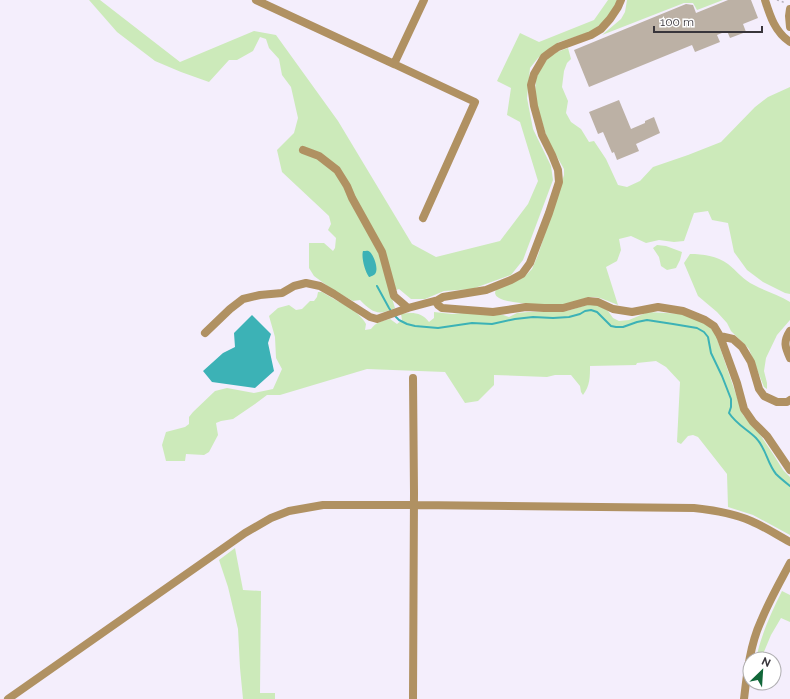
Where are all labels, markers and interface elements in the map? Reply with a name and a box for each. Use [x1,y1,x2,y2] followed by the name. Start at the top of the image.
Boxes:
[654,8,762,34] scale bar
[660,15,694,29] text: 100 m
[742,651,782,691] north arrow
[759,655,773,670] text: N

